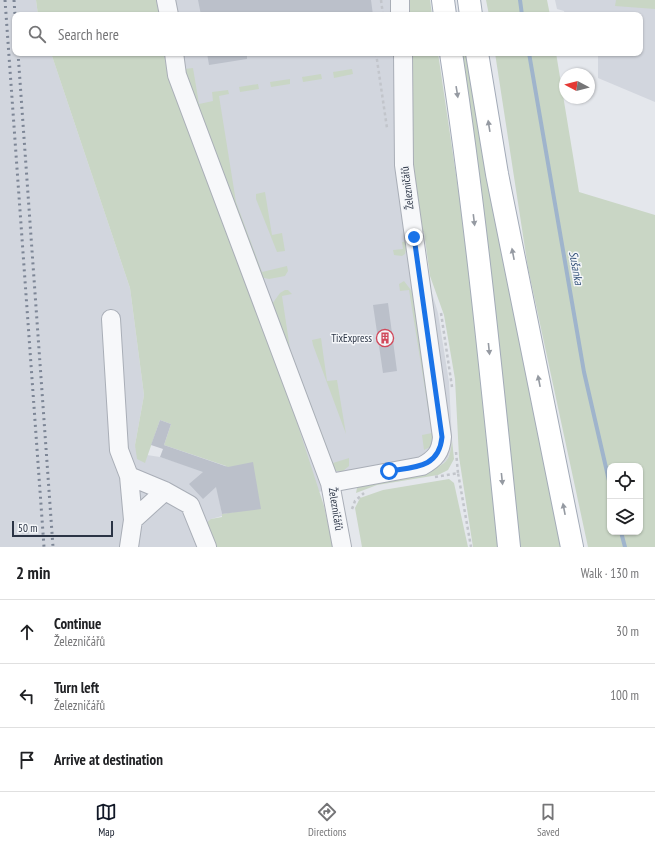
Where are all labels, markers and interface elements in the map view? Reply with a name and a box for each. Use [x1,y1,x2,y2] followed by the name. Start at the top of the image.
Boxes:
[12,12,643,56] search box
[26,23,48,45] icon: search
[58,25,119,44] text: Search here
[559,68,595,104] north arrow
[454,85,460,98] one-way arrow
[486,120,492,132] one-way arrow
[397,165,417,210] street label: Železničářů
[471,214,478,226] one-way arrow
[405,228,423,246] route end
[510,248,516,260] one-way arrow
[566,250,587,287] water label: Sušanka
[375,328,395,348] building icon: TixExpress
[331,331,372,345] place label: TixExpress
[486,343,492,356] one-way arrow
[535,375,541,387] one-way arrow
[380,462,398,480] route start
[607,463,643,535] map controls
[607,463,643,499] button: locate
[499,473,506,485] one-way arrow
[326,487,346,532] street label: Železničářů
[607,499,643,535] button: layers
[561,503,567,515] one-way arrow
[12,519,113,538] scale bar
[18,521,37,535] text: 50 m
[16,562,50,584] text: 2 min
[581,565,639,582] text: Walk · 130 m
[54,614,101,633] text: Continue
[16,621,38,643] icon: ahead
[616,623,639,640] text: 30 m
[54,633,105,650] text: Železničářů
[54,678,99,697] text: Turn left
[16,685,38,707] icon: left
[610,687,639,704] text: 100 m
[54,697,105,714] text: Železničářů
[16,749,38,771] icon: arrive
[54,750,163,769] text: Arrive at destination
[95,801,117,839] tab: Map
[308,801,346,839] tab: Directions
[537,801,560,839] tab: Saved

